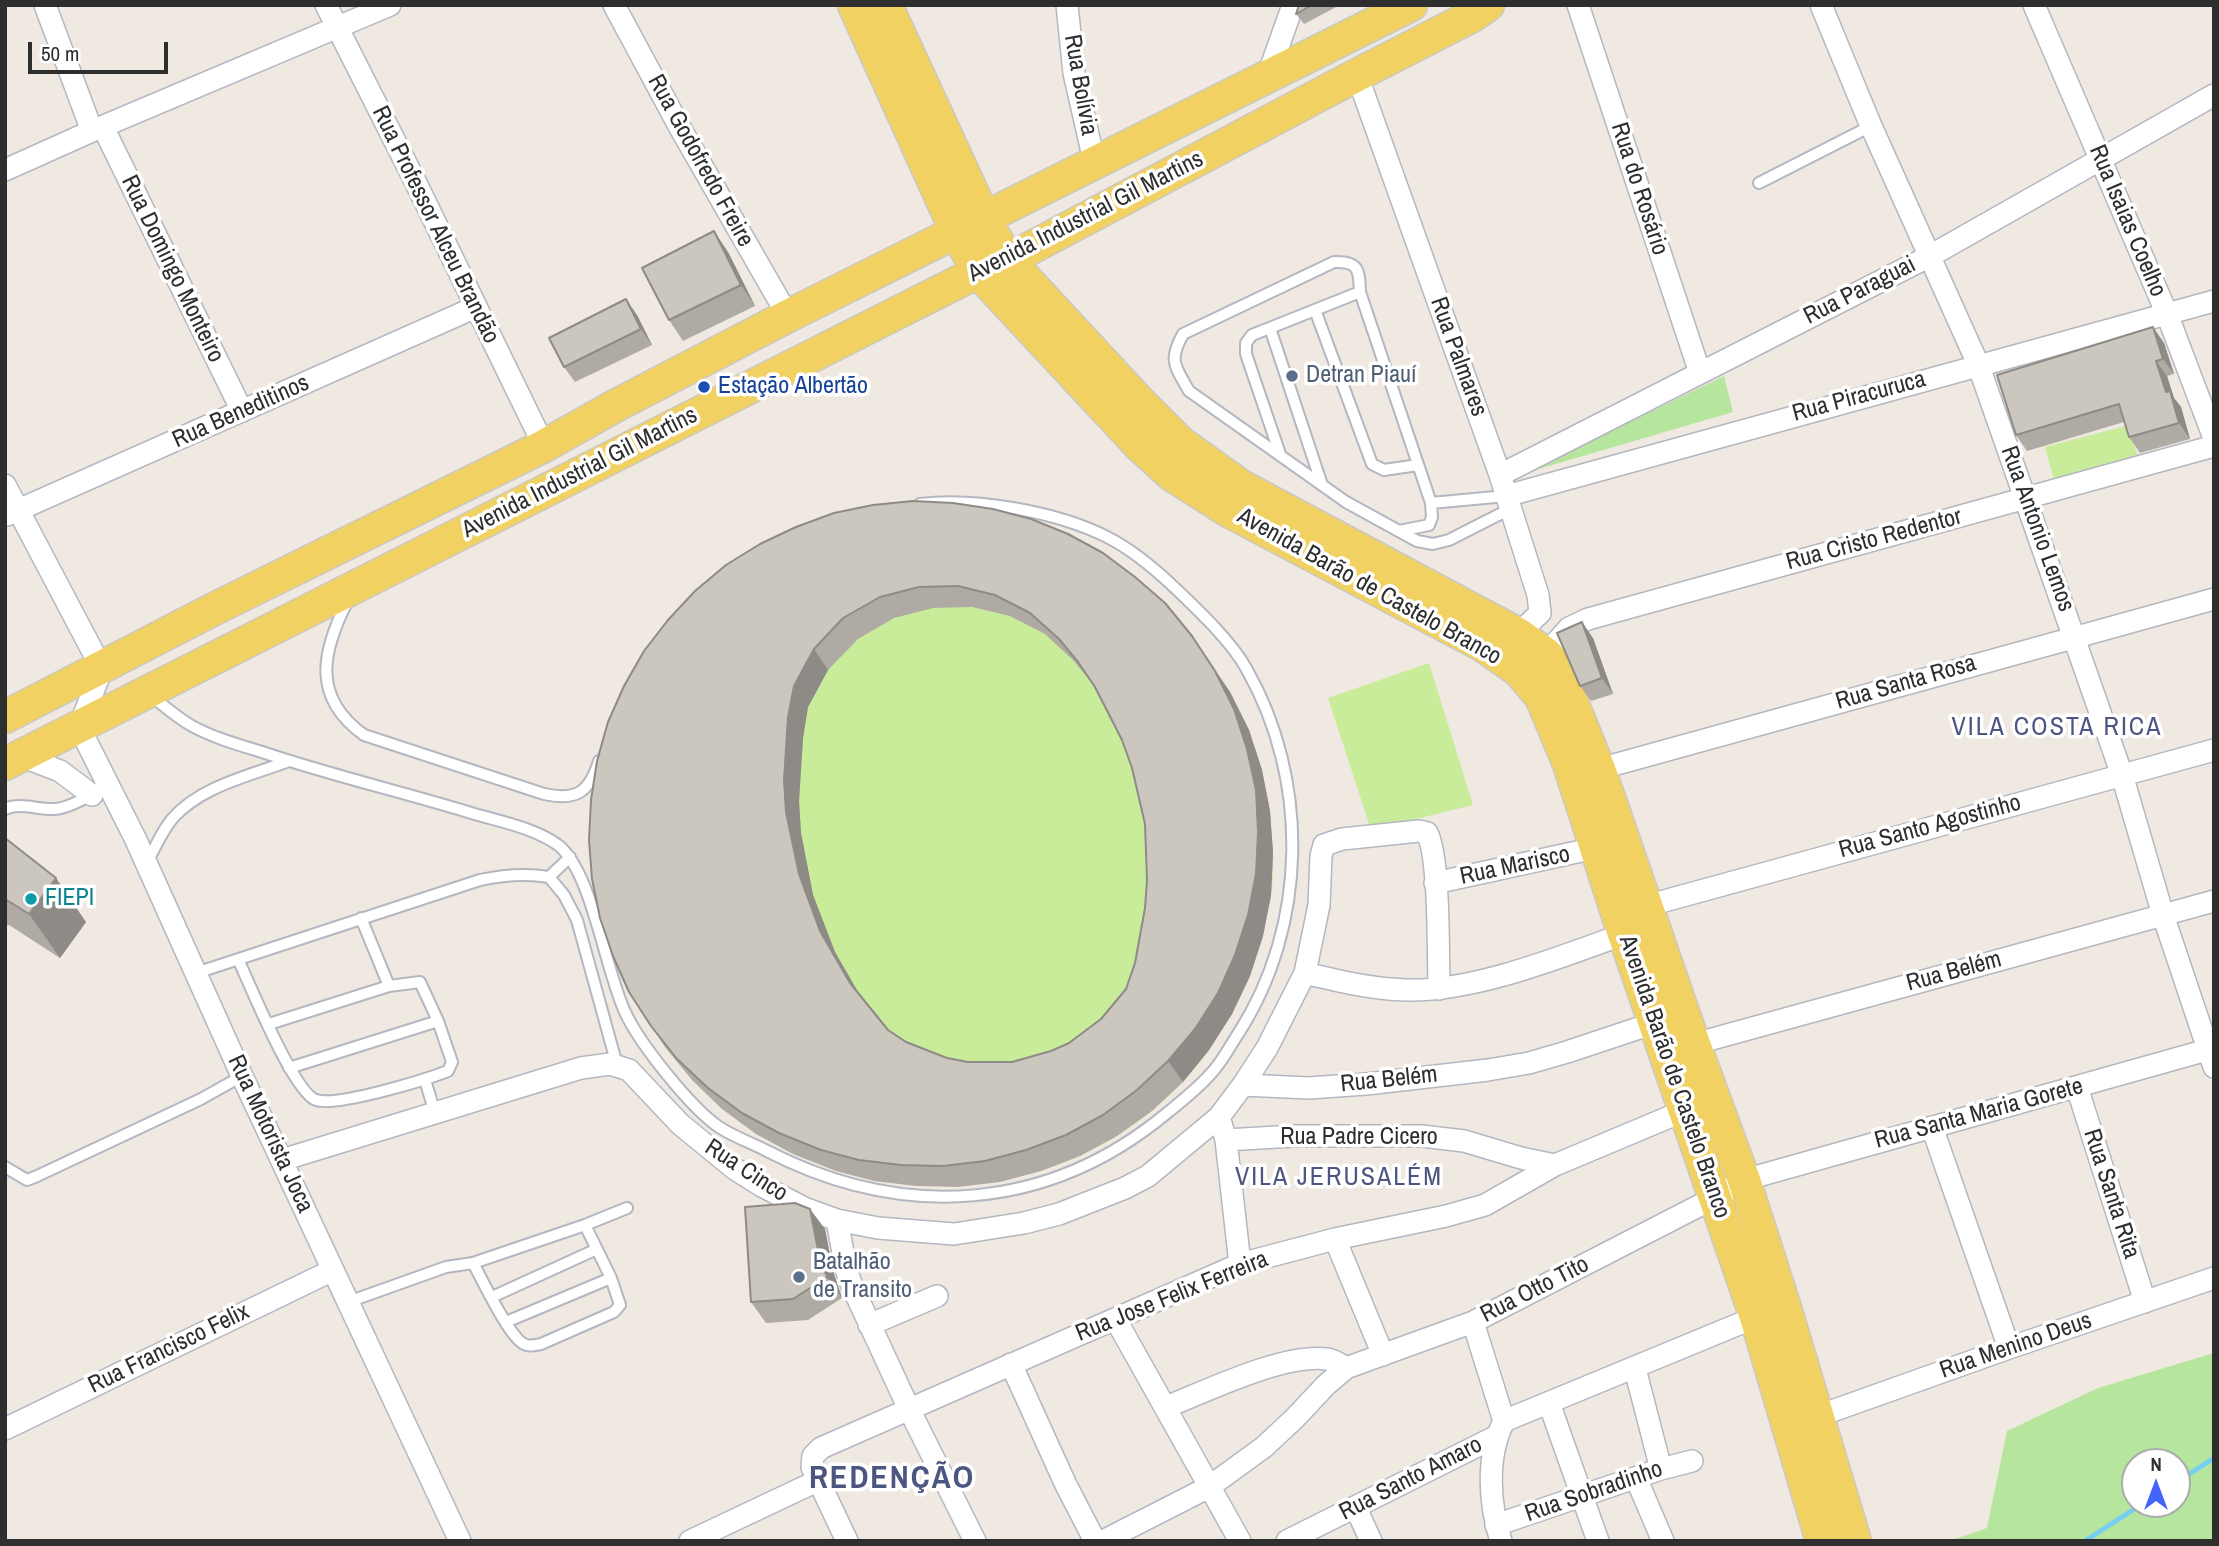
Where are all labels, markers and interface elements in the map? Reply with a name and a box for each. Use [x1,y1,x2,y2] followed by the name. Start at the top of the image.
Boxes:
[32,28,172,72] scale bar
[1057,32,1103,138] street label: Rua Bolívia
[41,39,79,68] text: 50 m
[641,70,759,252] street label: Rua Godofredo Freire
[365,102,505,348] street label: Rua Professor Alceu Brandão
[1604,119,1674,259] street label: Rua do Rosário
[2082,141,2172,301] street label: Rua Isaias Coelho
[964,145,1208,289] street label: Avenida Industrial Gil Martins
[114,171,230,367] street label: Rua Domingo Monteiro
[1799,251,1921,331] street label: Rua Paraguai
[1423,293,1493,421] street label: Rua Palmares
[1306,362,1416,390] place label: Detran Piauí
[1789,365,1929,429] street label: Rua Piracuruca
[1284,368,1300,384] marker: Detran Piauí
[168,369,314,455] street label: Rua Beneditinos
[718,373,868,401] place label: Estação Albertão
[696,379,712,395] marker: Estação Albertão
[458,401,702,545] street label: Avenida Industrial Gil Martins
[1994,442,2080,616] street label: Rua Antonio Lemos
[1232,502,1506,672] street label: Avenida Barão de Castelo Branco
[1783,503,1965,577] street label: Rua Cristo Redentor
[1833,649,1979,717] street label: Rua Santa Rosa
[1953,712,2161,744] district label: VILA COSTA RICA
[1836,789,2024,865] street label: Rua Santo Agostinho
[1457,840,1573,892] street label: Rua Marisco
[45,885,94,913] place label: FIEPI
[23,891,39,907] marker: FIEPI
[1612,932,1736,1222] street label: Avenida Barão de Castelo Branco
[1903,945,2005,999] street label: Rua Belém
[221,1051,319,1217] street label: Rua Motorista Joca
[1339,1061,1439,1099] street label: Rua Belém
[1872,1072,2086,1156] street label: Rua Santa Maria Gorete
[1280,1124,1438,1152] street label: Rua Padre Cicero
[2077,1126,2145,1262] street label: Rua Santa Rita
[699,1134,793,1208] street label: Rua Cinco
[1237,1162,1441,1194] district label: VILA JERUSALÉM
[1072,1245,1272,1349] street label: Rua Jose Felix Ferreira
[813,1249,912,1305] place label: Batalhão de Transito
[1476,1250,1594,1330] street label: Rua Otto Tito
[791,1269,807,1285] marker: Batalhão de Transito
[84,1298,254,1400] street label: Rua Francisco Felix
[1936,1307,2096,1385] street label: Rua Menino Deus
[1335,1431,1487,1527] street label: Rua Santo Amaro
[2121,1448,2191,1518] north arrow
[2150,1451,2162,1477] text: N
[1522,1455,1666,1529] street label: Rua Sobradinho
[810,1460,974,1498] district label: REDENÇÃO

